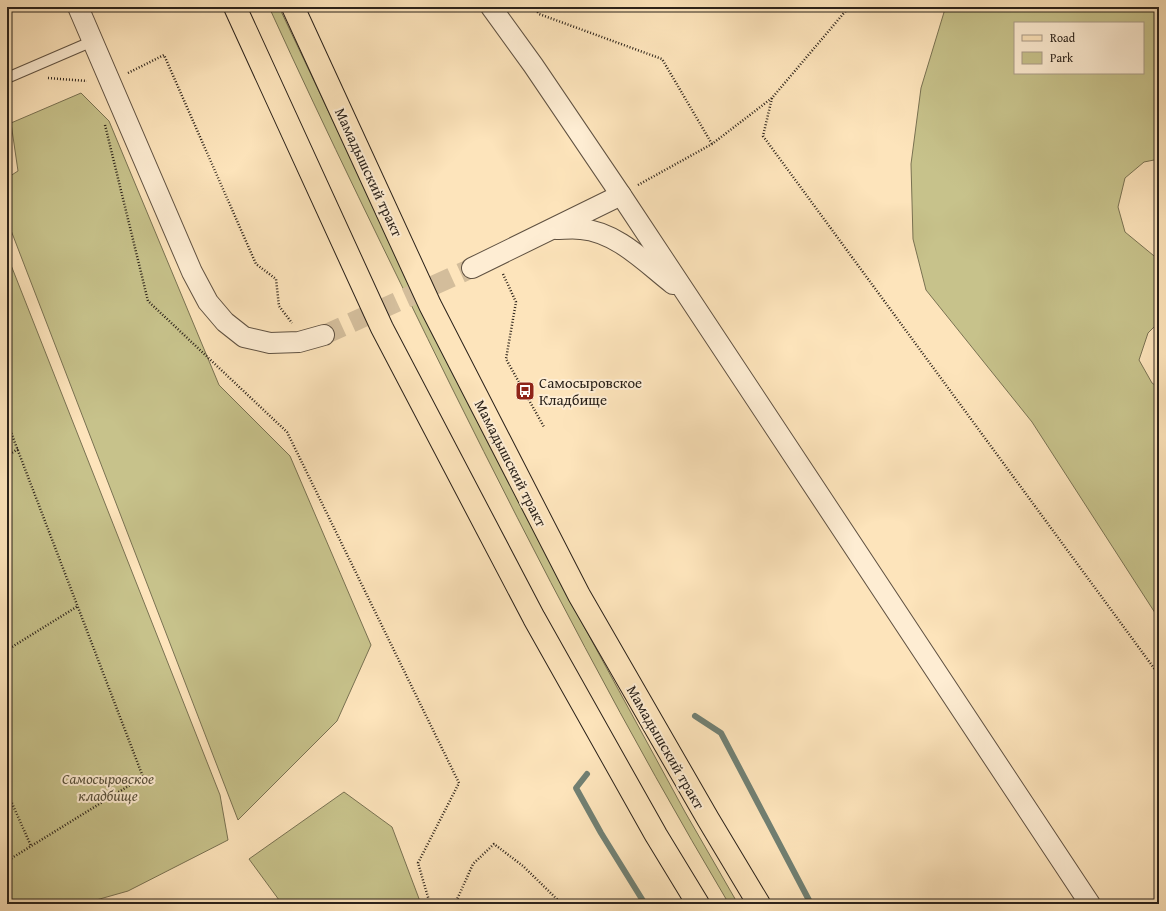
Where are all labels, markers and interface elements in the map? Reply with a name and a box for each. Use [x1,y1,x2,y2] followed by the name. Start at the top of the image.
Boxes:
[1014,22,1144,74] legend
[1050,29,1076,46] text: Road
[1050,49,1074,66] text: Park
[330,104,408,241] street label: Мамадышский тракт
[539,372,642,410] place label: Самосыровское Кладбище
[514,380,536,402] bus stop icon: Самосыровское Кладбище
[470,396,552,531] street label: Мамадышский тракт
[622,681,710,814] street label: Мамадышский тракт
[62,768,154,806] park label: Самосыровское кладбище

